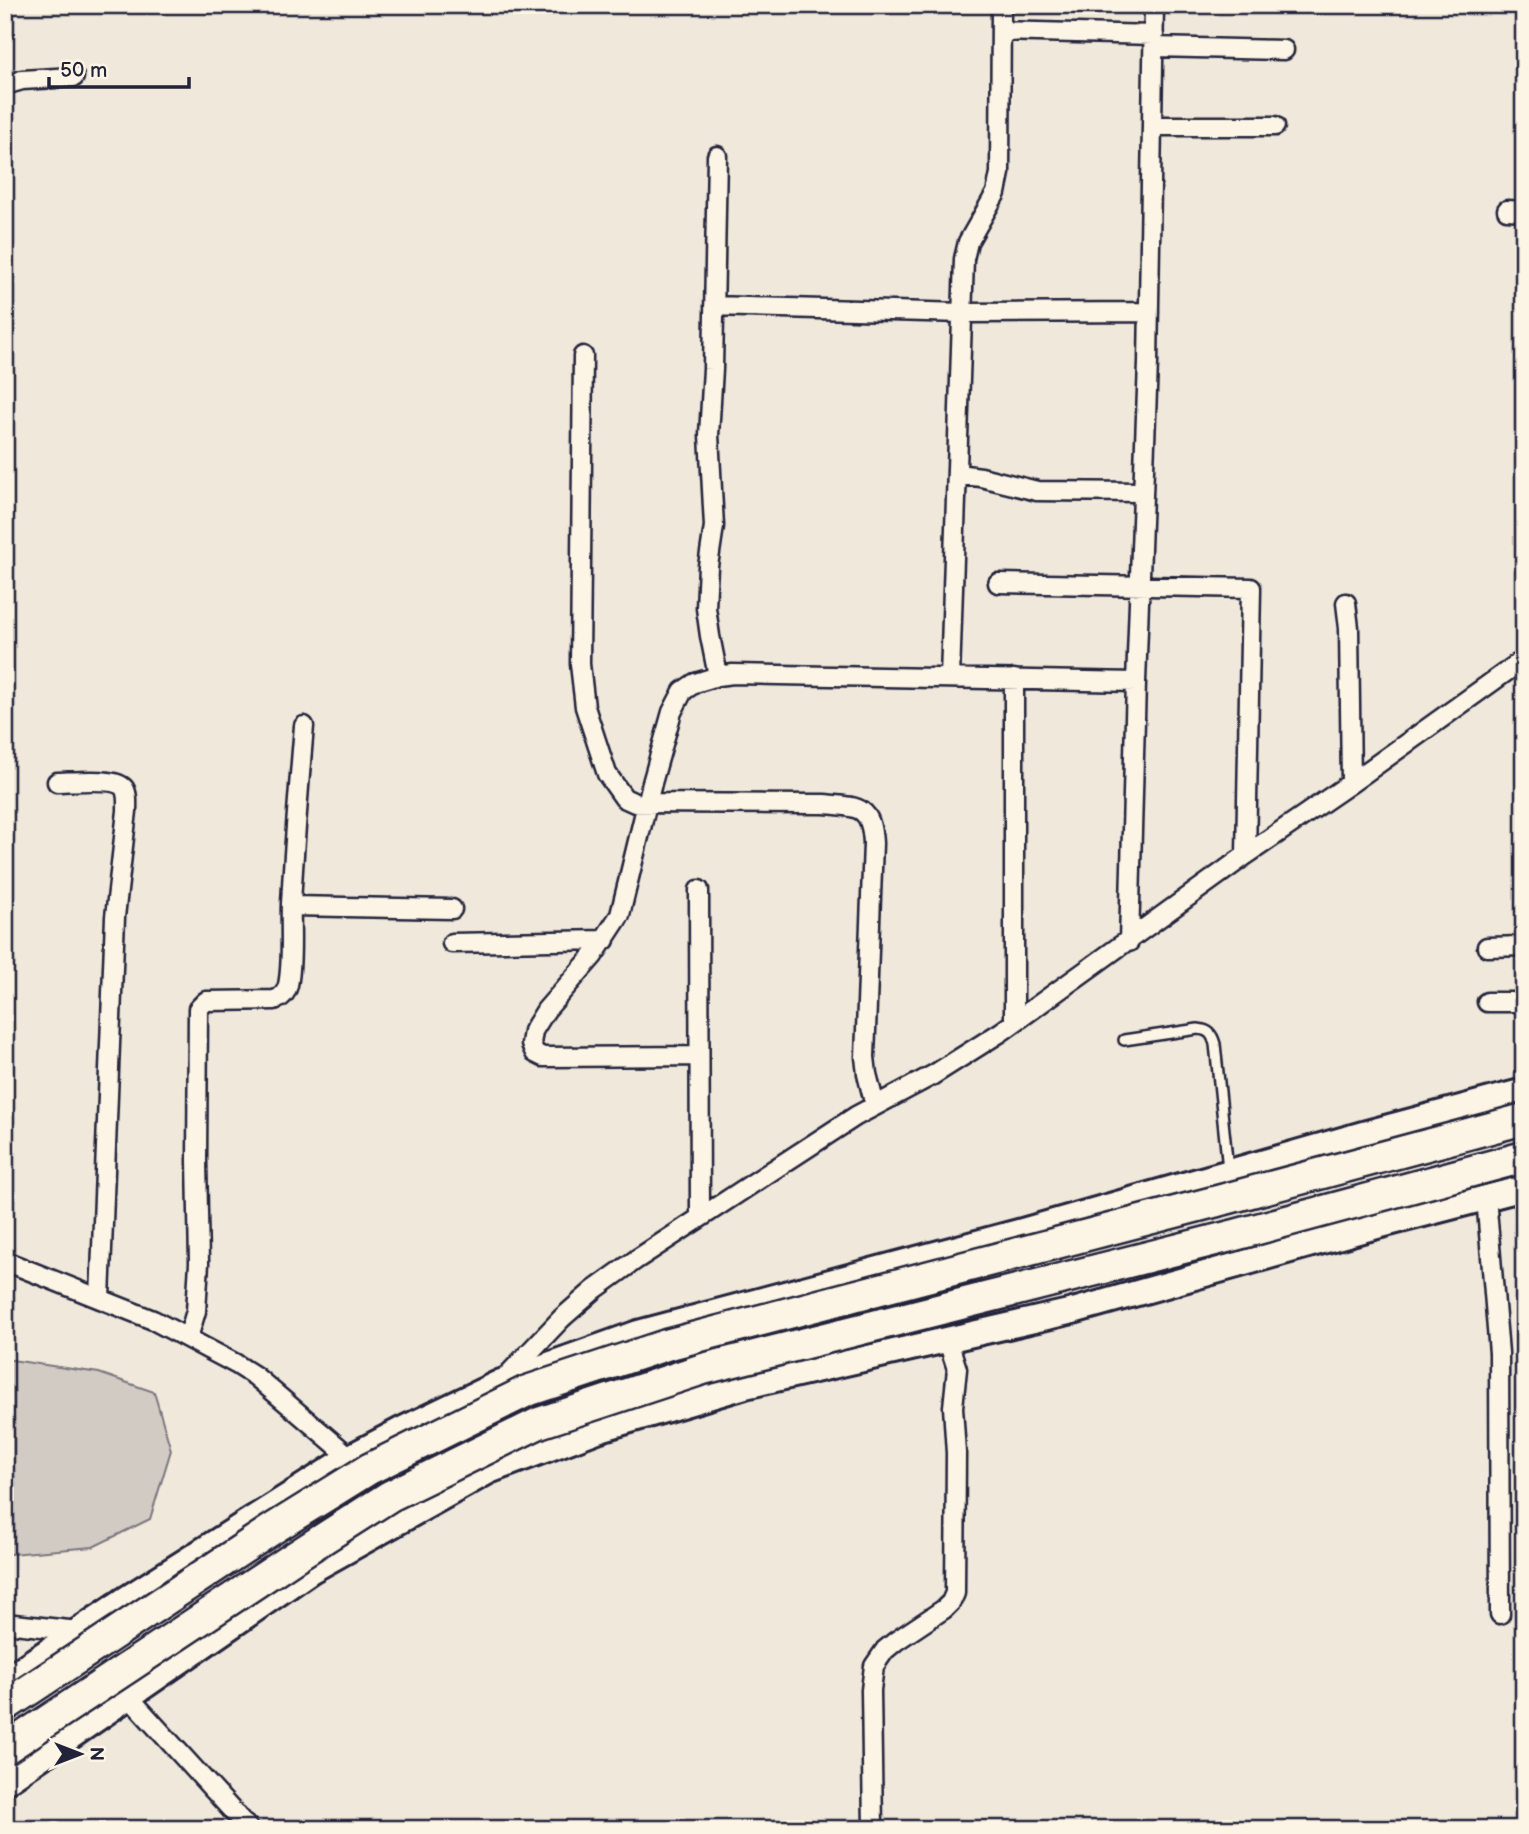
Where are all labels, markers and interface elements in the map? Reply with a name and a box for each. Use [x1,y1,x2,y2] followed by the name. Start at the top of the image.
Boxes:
[49,46,189,90] scale bar
[60,58,107,83] text: 50 m
[46,1718,116,1788] north arrow
[84,1747,107,1761] text: N

